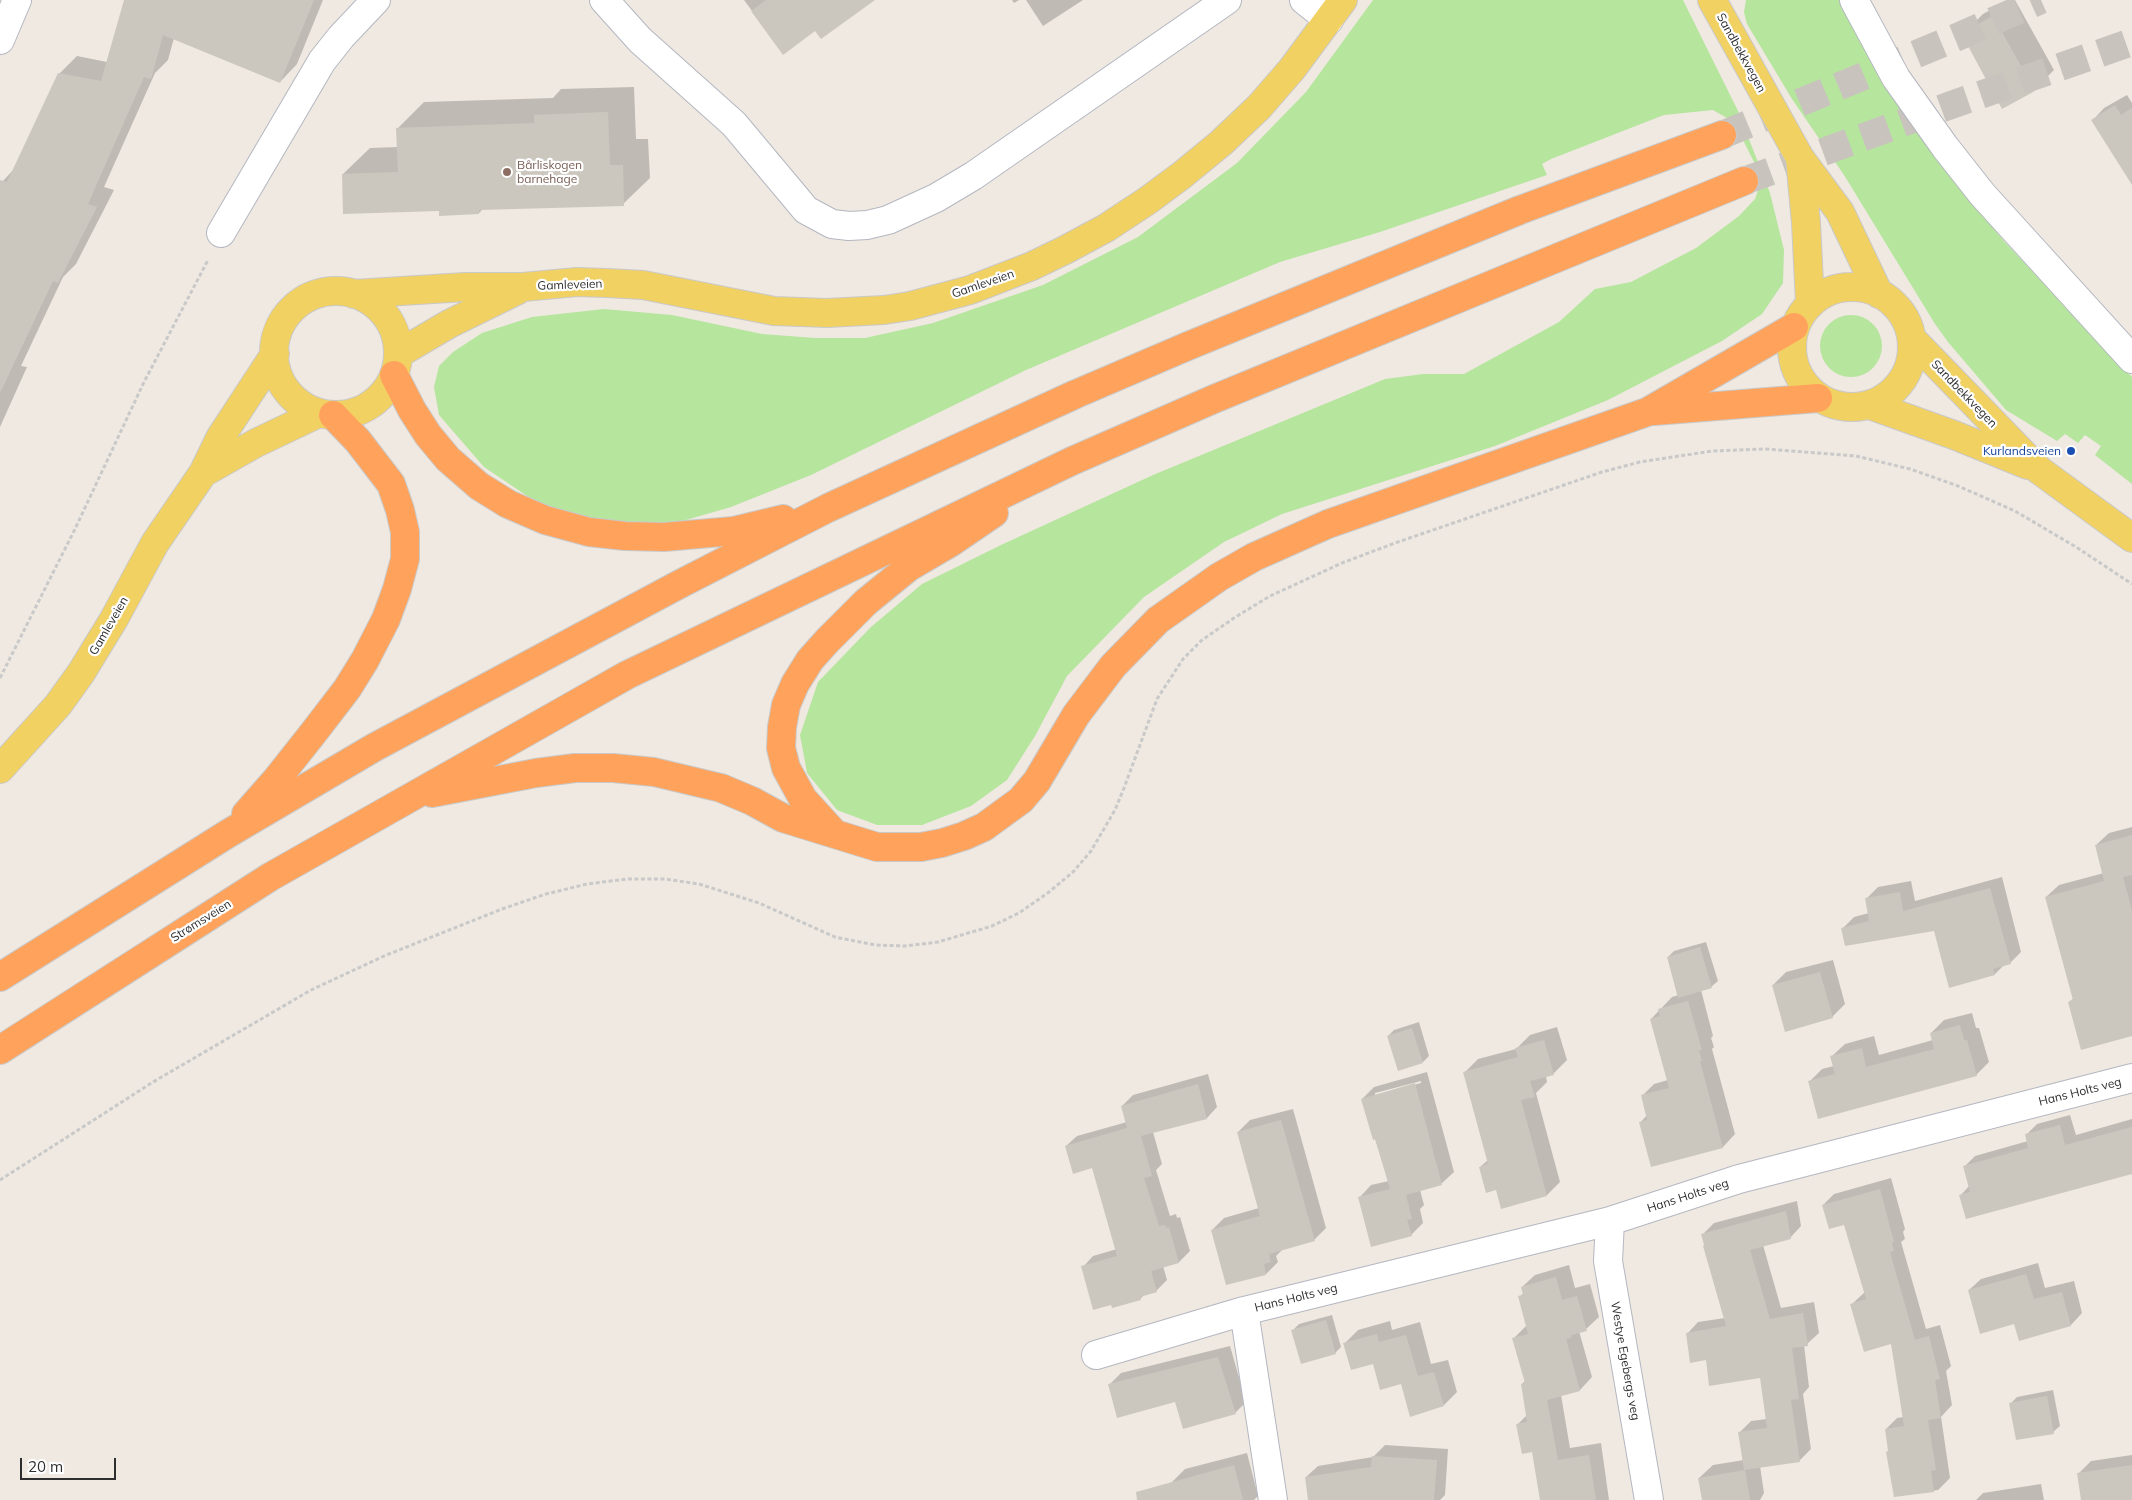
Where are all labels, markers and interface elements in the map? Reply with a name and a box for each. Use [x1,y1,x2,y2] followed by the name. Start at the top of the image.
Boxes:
[1713,11,1769,95] street label: Sandbekkvegen
[517,158,582,186] place label: Bårliskogen barnehage
[501,166,513,178] marker: Bårliskogen barnehage
[950,267,1016,301] street label: Gamleveien
[537,277,603,293] street label: Gamleveien
[1928,357,2000,431] street label: Sandbekkvegen
[1983,444,2061,458] place label: Kurlandsveien
[2065,445,2077,457] marker: Kurlandsveien
[87,594,131,658] street label: Gamleveien
[168,897,234,945] street label: Strømsveien
[2037,1075,2123,1109] street label: Hans Holts veg
[1645,1176,1731,1216] street label: Hans Holts veg
[1253,1281,1339,1315] street label: Hans Holts veg
[1607,1300,1643,1422] street label: Westye Egebergs veg
[22,1448,119,1480] scale bar
[28,1457,63,1476] text: 20 m

